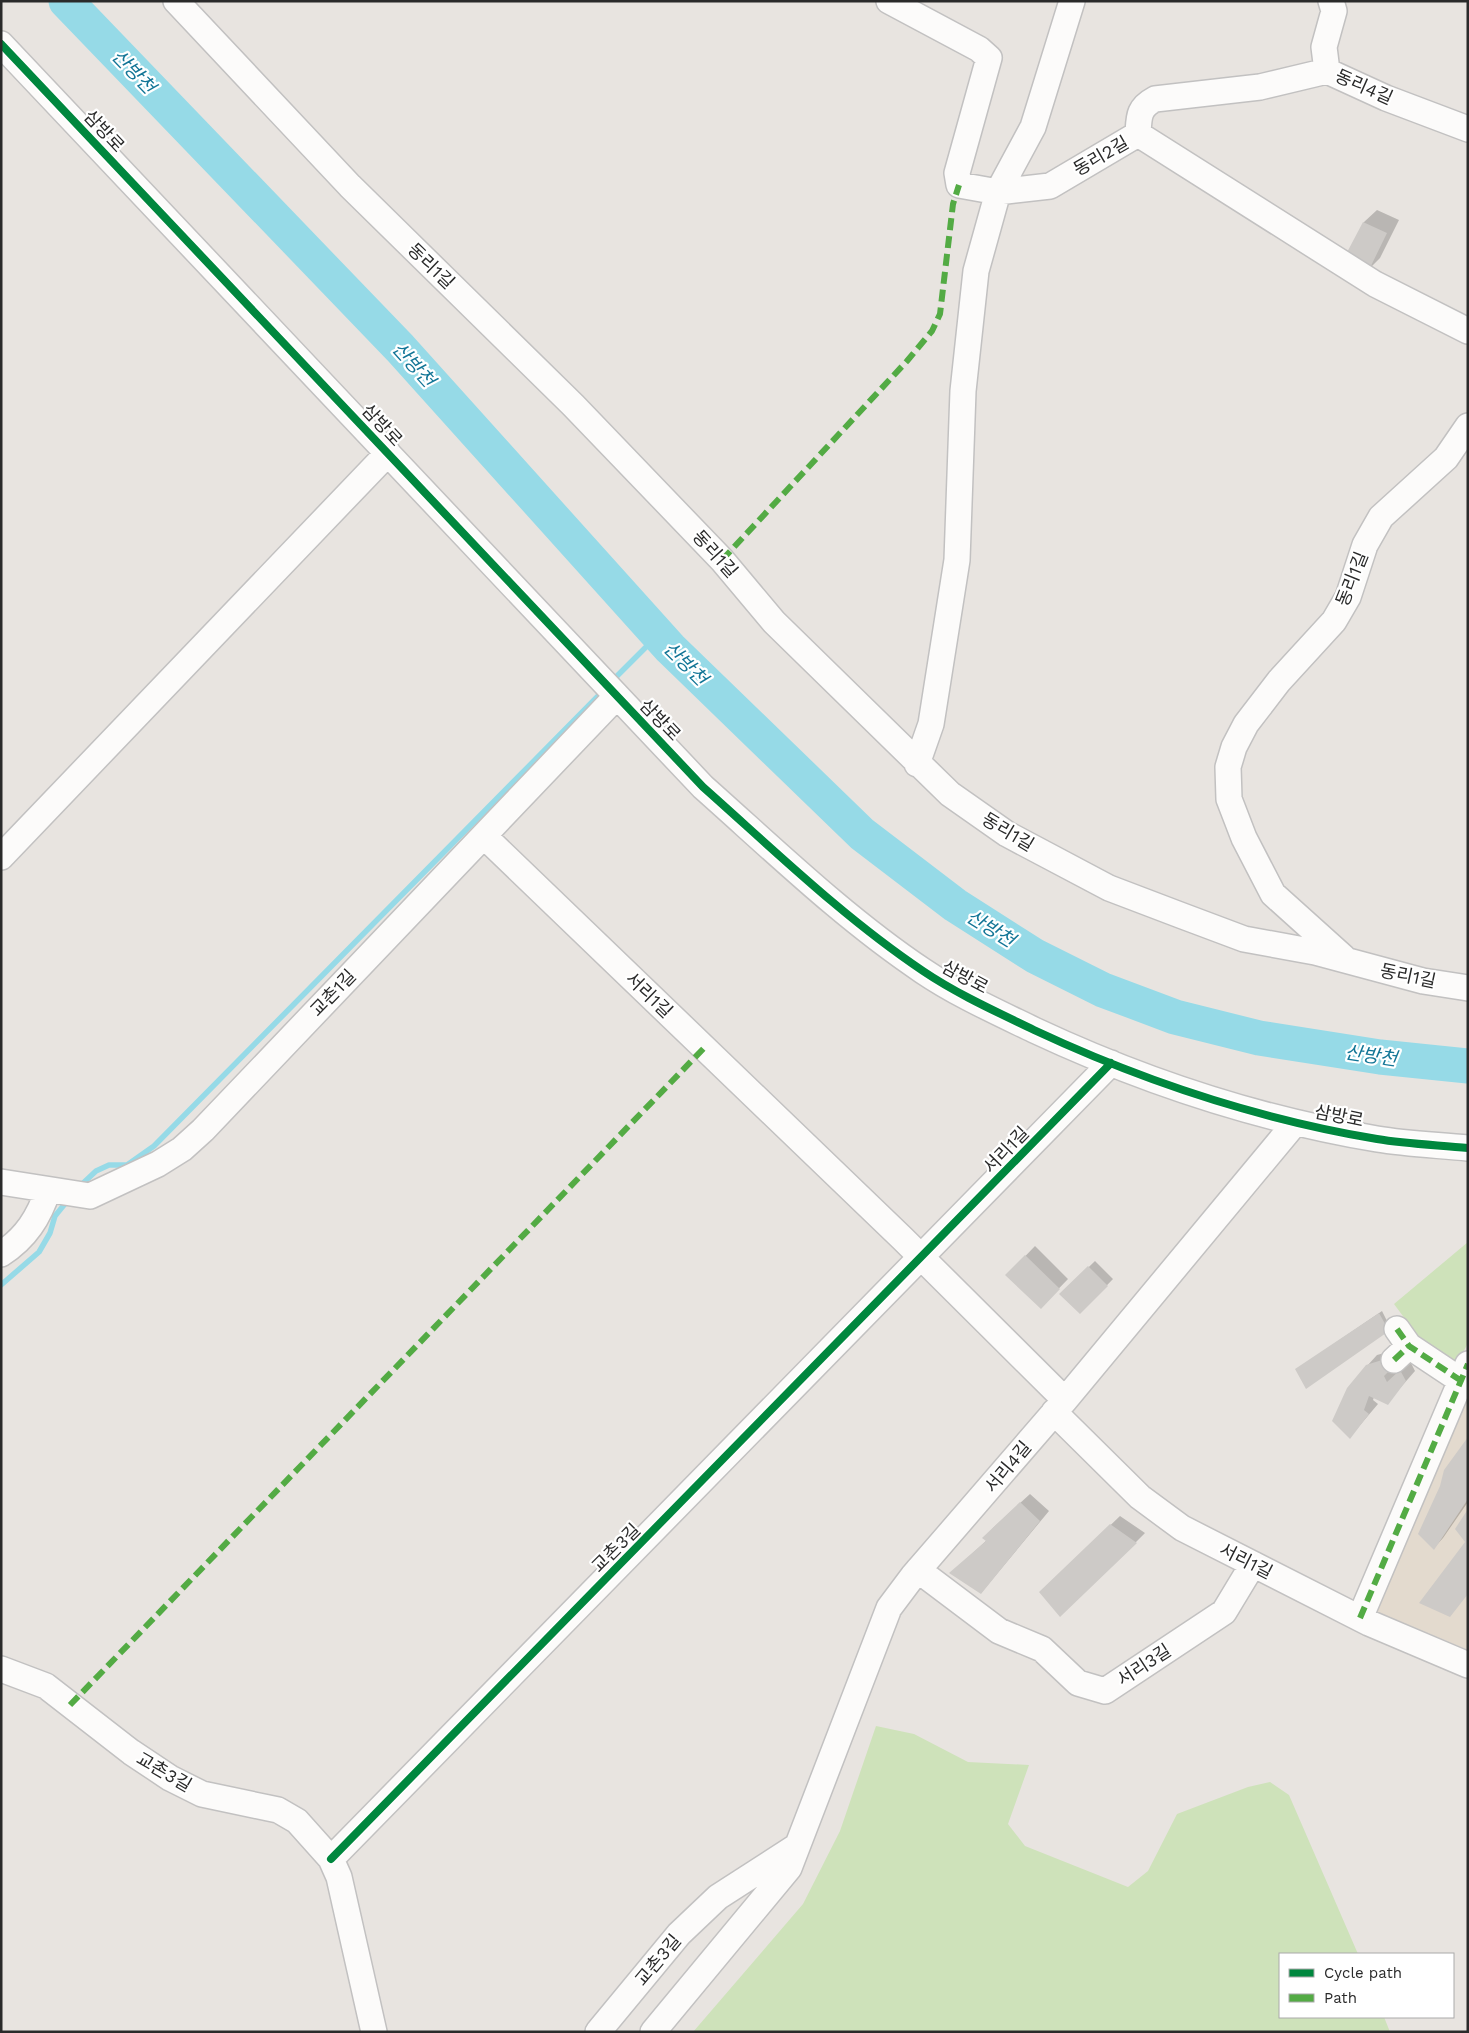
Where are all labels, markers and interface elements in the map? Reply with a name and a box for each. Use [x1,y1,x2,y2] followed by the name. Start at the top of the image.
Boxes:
[107,44,161,99] water label: 산방천
[1332,65,1396,108] street label: 동리4길
[80,105,129,156] street label: 삼방로
[1069,131,1132,180] street label: 동리2길
[404,238,459,293] street label: 동리1길
[388,337,441,393] water label: 산방천
[358,399,407,450] street label: 삼방로
[689,526,742,582] street label: 동리1길
[1331,549,1372,609] street label: 동리1길
[659,637,713,691] water label: 산방천
[636,694,685,745] street label: 삼방로
[979,808,1038,855] street label: 동리1길
[962,905,1020,953] water label: 산방천
[938,956,992,997] street label: 삼방로
[1378,959,1438,992] street label: 동리1길
[305,965,360,1020] street label: 교촌1길
[622,967,677,1022] street label: 서리1길
[1343,1040,1400,1071] water label: 산방천
[1313,1100,1365,1131] street label: 삼방로
[978,1122,1033,1177] street label: 서리1길
[980,1437,1035,1497] street label: 서리4길
[587,1519,644,1576] street label: 교촌3길
[1216,1538,1276,1583] street label: 서리1길
[1113,1639,1175,1690] street label: 서리3길
[133,1747,196,1796] street label: 교촌3길
[630,1930,685,1989] street label: 교촌3길
[1279,1953,1454,2018] legend
[1324,1964,1402,1982] text: Cycle path
[1324,1989,1357,2007] text: Path

